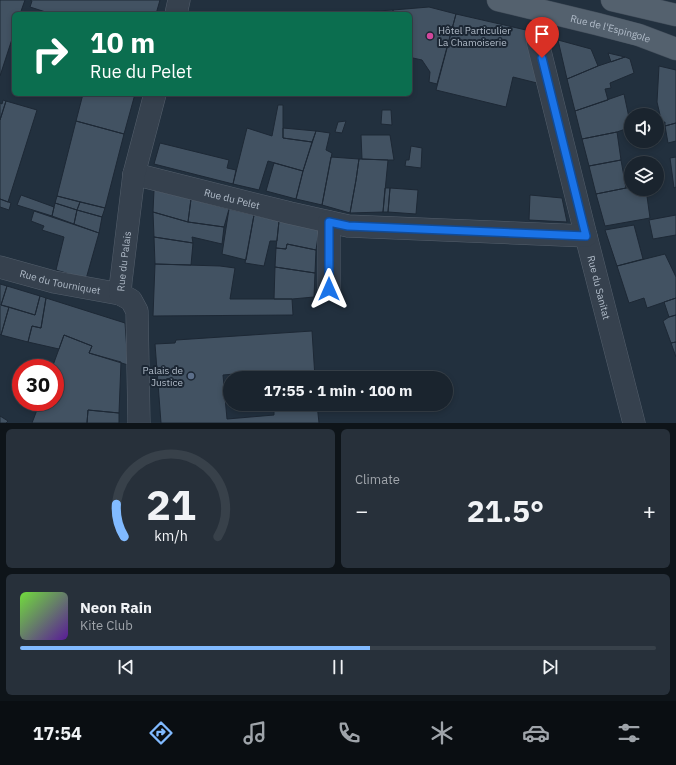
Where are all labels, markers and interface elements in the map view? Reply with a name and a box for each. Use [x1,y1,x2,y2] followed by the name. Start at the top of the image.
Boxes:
[569,11,653,46] street label: Rue de l'Espingole
[525,17,559,58] pin
[531,23,553,45] icon: arrive
[90,24,155,61] text: 10 m
[438,24,511,49] place label: Hôtel Particulier La Chamoiserie
[24,28,76,80] icon: right
[425,31,435,41] marker: Hôtel Particulier La Chamoiserie
[90,60,192,83] text: Rue du Pelet
[624,108,664,196] map controls
[624,108,664,148] button: sound
[624,156,664,196] button: layers
[203,185,262,212] street label: Rue du Pelet
[114,230,134,292] street label: Rue du Palais
[585,254,614,321] street label: Rue du Sanitat
[18,266,102,297] street label: Rue du Tourniquet
[308,268,350,310] position arrow
[12,359,64,411] speed limit sign: 30
[143,364,183,389] place label: Palais de Justice
[186,371,196,381] marker: Palais de Justice
[264,381,412,400] text: 17:55 · 1 min · 100 m
[355,471,400,488] text: Climate
[146,476,195,530] text: 21
[467,491,544,530] text: 21.5°
[355,496,368,525] text: −
[643,496,656,525] text: +
[154,525,187,544] text: km/h
[80,598,152,617] text: Neon Rain
[80,617,133,634] text: Kite Club
[115,656,137,678] icon: previous
[327,656,349,678] icon: pause
[539,656,561,678] icon: next
[147,719,175,747] icon: directions
[241,719,269,747] icon: music
[335,719,363,747] icon: phone
[428,719,456,747] icon: climate
[522,719,550,747] icon: car
[615,719,643,747] icon: filters
[33,722,82,745] text: 17:54

